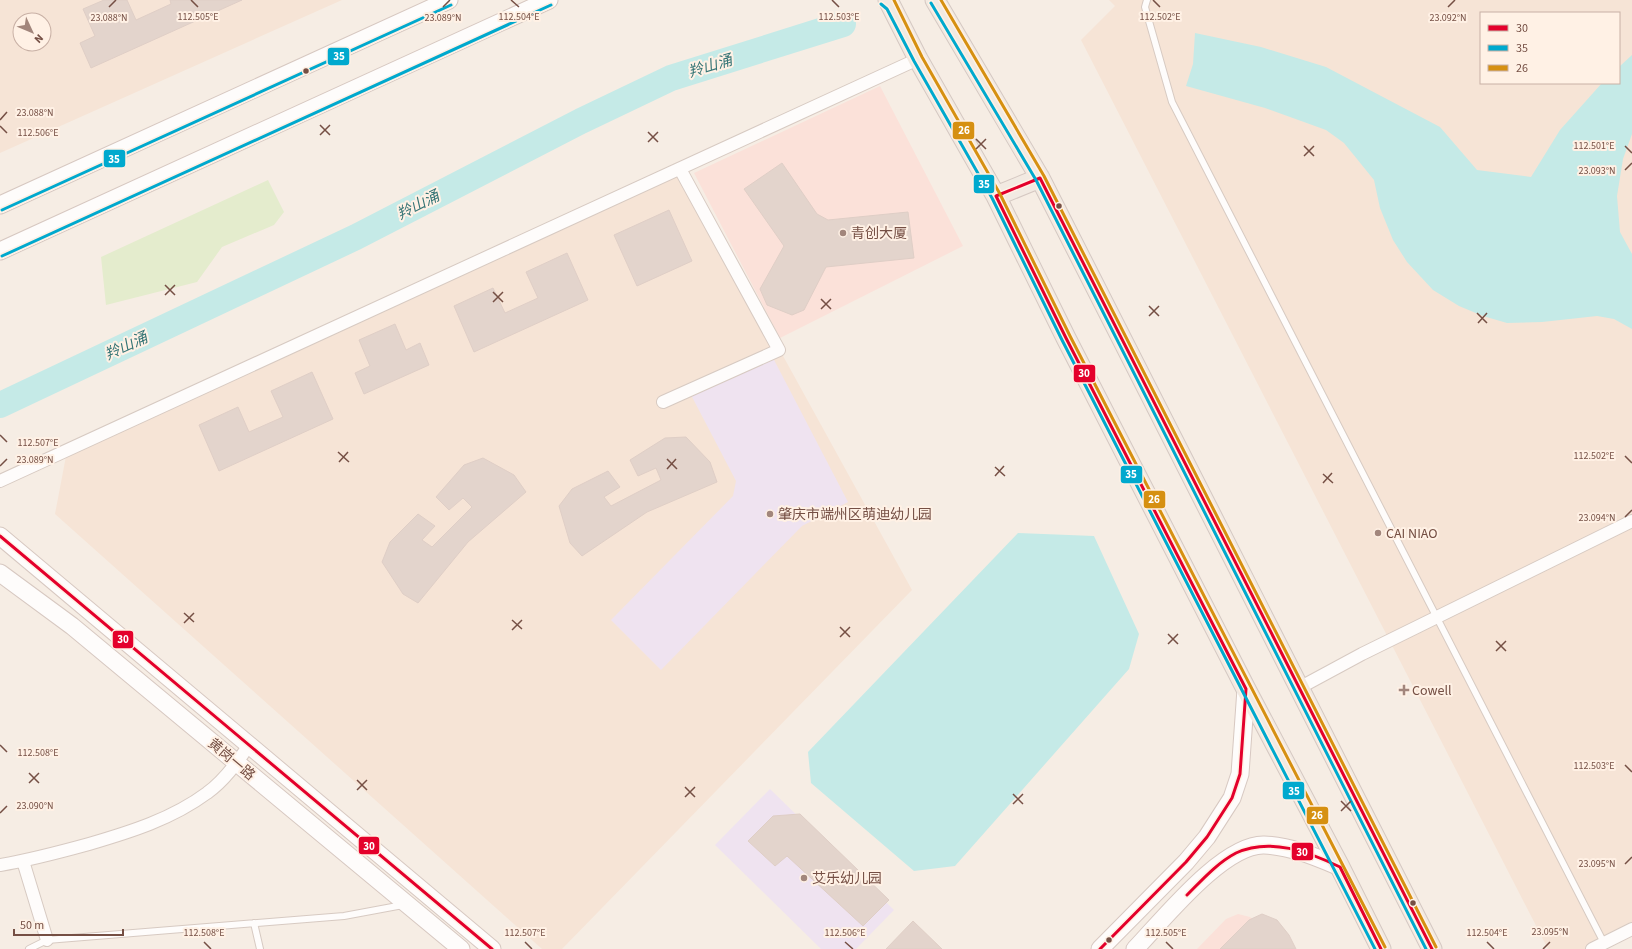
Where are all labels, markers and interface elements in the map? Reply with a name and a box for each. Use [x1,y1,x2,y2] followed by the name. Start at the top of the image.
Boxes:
[178,10,218,24] text: 112.505°E
[499,10,539,24] text: 112.504°E
[819,10,859,24] text: 112.503°E
[1140,10,1180,24] text: 112.502°E
[90,11,128,25] text: 23.088°N
[424,11,462,25] text: 23.089°N
[1429,11,1467,25] text: 23.092°N
[12,12,52,52] north arrow
[1480,12,1620,84] legend
[1516,20,1528,37] text: 30
[31,31,47,46] text: N
[1516,40,1528,57] text: 35
[327,47,350,66] line badge: 35
[333,49,345,64] text: 35
[686,49,737,83] water label: 羚山涌
[1516,60,1528,77] text: 26
[301,66,311,76] unlabelled marker
[16,106,54,120] text: 23.088°N
[952,121,975,140] line badge: 26
[958,123,970,138] text: 26
[18,126,58,140] text: 112.506°E
[1574,139,1614,153] text: 112.501°E
[103,149,126,168] line badge: 35
[108,152,120,167] text: 35
[1578,164,1616,178] text: 23.093°N
[973,174,995,194] line badge: 35
[978,177,990,192] text: 35
[393,185,445,225] water label: 羚山涌
[1054,201,1064,211] unlabelled marker
[851,224,907,244] place label: 青创大厦
[838,228,848,238] marker: 青创大厦
[101,327,153,365] water label: 羚山涌
[1073,364,1096,383] line badge: 30
[1078,366,1090,381] text: 30
[18,436,58,450] text: 112.507°E
[1574,449,1614,463] text: 112.502°E
[16,453,54,467] text: 23.089°N
[1120,465,1143,484] line badge: 35
[1125,467,1137,482] text: 35
[1143,490,1166,509] line badge: 26
[1148,492,1160,507] text: 26
[778,505,932,525] place label: 肇庆市端州区萌迪幼儿园
[765,509,775,519] marker: 肇庆市端州区萌迪幼儿园
[1578,511,1616,525] text: 23.094°N
[1386,524,1438,544] place label: CAI NIAO
[1373,528,1383,538] marker: CAI NIAO
[112,630,134,649] line badge: 30
[117,632,129,647] text: 30
[1412,681,1452,701] place label: Cowell
[1399,685,1409,695] marker: Cowell
[203,734,259,785] street label: 黄岗一路
[18,746,58,760] text: 112.508°E
[1574,759,1614,773] text: 112.503°E
[1282,781,1305,800] line badge: 35
[1288,784,1300,799] text: 35
[16,799,54,813] text: 23.090°N
[1306,806,1329,825] line badge: 26
[1311,808,1323,823] text: 26
[358,836,380,855] line badge: 30
[363,839,375,854] text: 30
[1291,842,1314,861] line badge: 30
[1296,845,1308,860] text: 30
[1578,857,1616,871] text: 23.095°N
[812,869,882,889] place label: 艾乐幼儿园
[799,873,809,883] marker: 艾乐幼儿园
[1408,898,1418,908] unlabelled marker
[14,911,123,937] scale bar
[20,917,44,934] text: 50 m
[1531,925,1569,939] text: 23.095°N
[184,926,224,940] text: 112.508°E
[505,926,545,940] text: 112.507°E
[825,926,865,940] text: 112.506°E
[1146,926,1186,940] text: 112.505°E
[1467,926,1507,940] text: 112.504°E
[1104,935,1114,945] unlabelled marker

